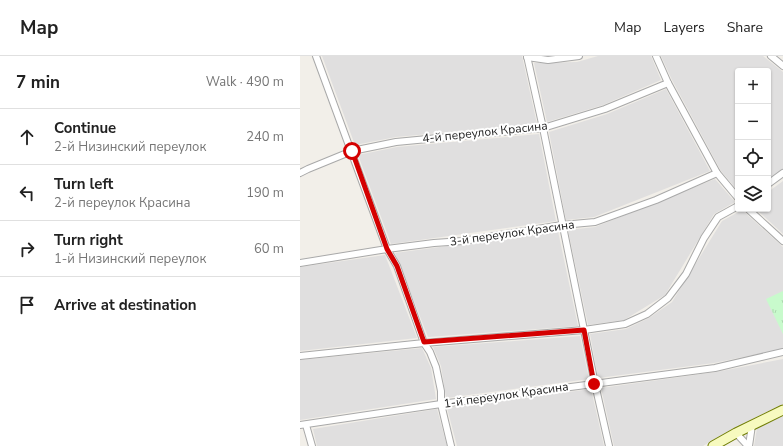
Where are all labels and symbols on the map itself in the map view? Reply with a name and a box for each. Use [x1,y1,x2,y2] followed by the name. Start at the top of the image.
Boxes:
[422,117,548,147] street label: 4-й переулок Красина
[343,142,361,160] route start
[449,216,575,250] street label: 3-й переулок Красина
[585,375,603,393] route end
[443,378,569,412] street label: 1-й переулок Красина

